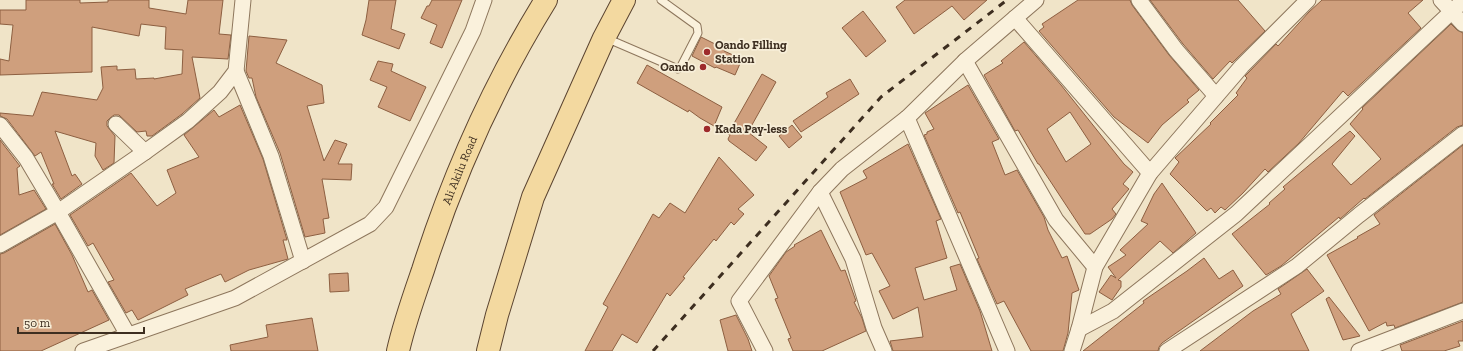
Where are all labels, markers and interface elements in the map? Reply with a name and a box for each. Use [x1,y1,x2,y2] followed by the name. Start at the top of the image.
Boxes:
[715,38,787,66] place label: Oando Filling Station
[702,47,712,57] marker: Oando Filling Station
[660,60,696,74] place label: Oando
[698,62,708,72] marker: Oando
[715,122,788,136] place label: Kada Pay-less
[702,124,712,134] marker: Kada Pay-less
[439,134,480,207] street label: Ali Akilu Road
[18,309,144,335] scale bar
[24,316,51,330] text: 50 m

